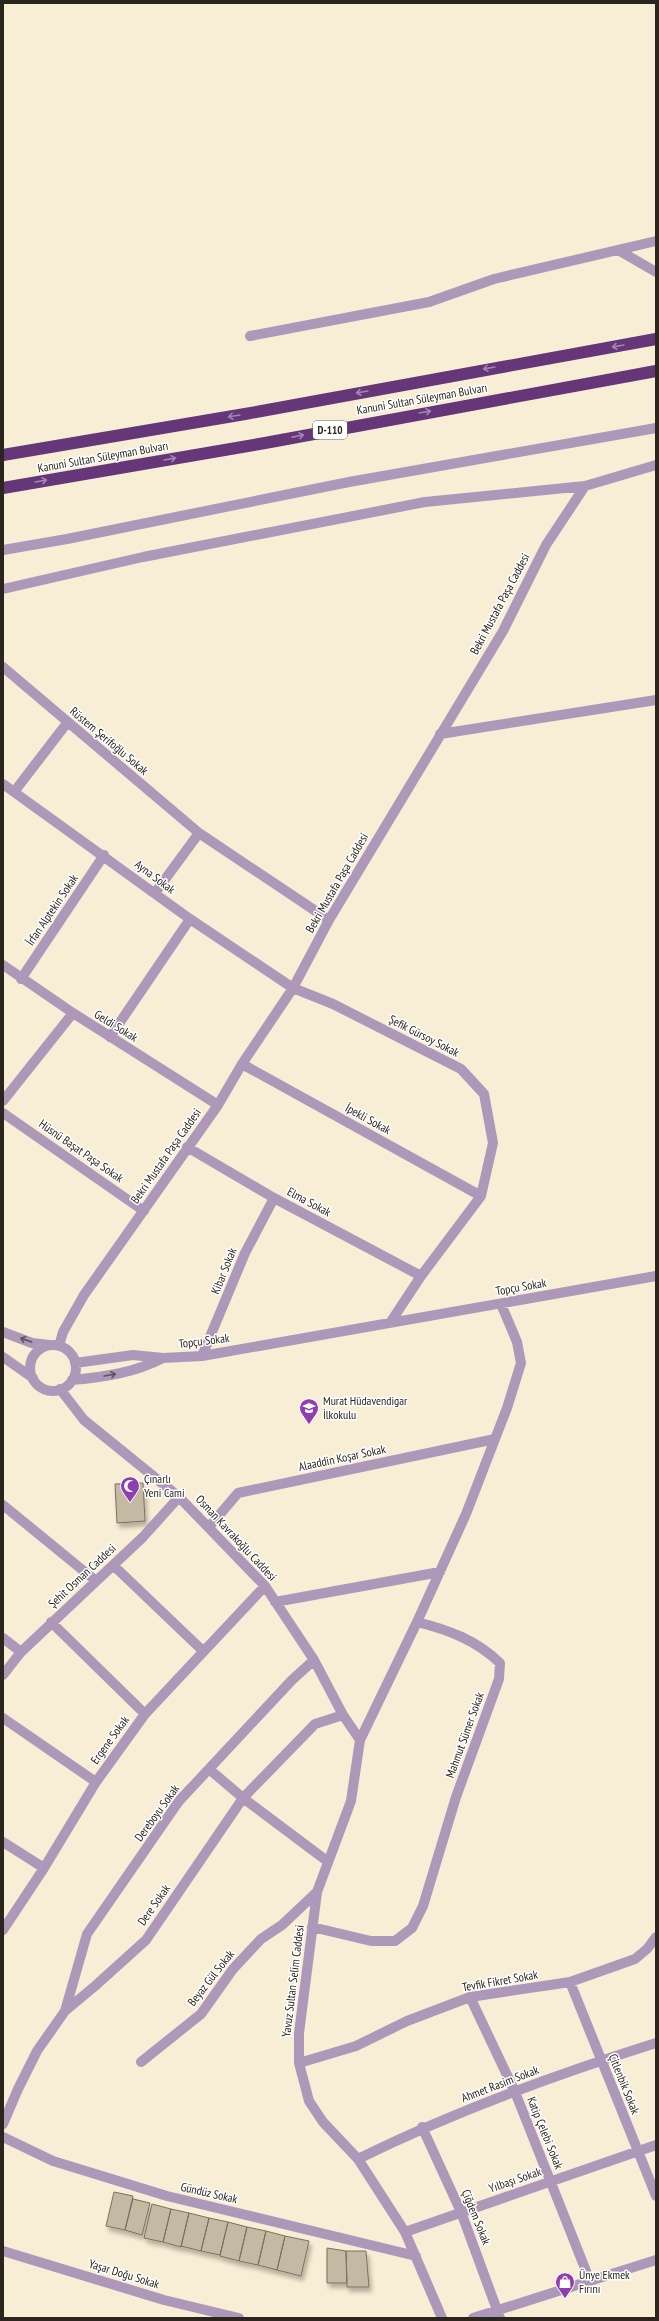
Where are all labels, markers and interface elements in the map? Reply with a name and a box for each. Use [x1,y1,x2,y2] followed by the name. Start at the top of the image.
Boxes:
[611,342,624,350] one-way arrow
[483,364,496,372] one-way arrow
[355,380,488,417] street label: Kanuni Sultan Süleyman Bulvarı
[356,388,369,396] one-way arrow
[418,408,431,416] one-way arrow
[228,412,241,420] one-way arrow
[313,421,347,439] road number: D-110
[291,432,304,440] one-way arrow
[36,438,169,475] street label: Kanuni Sultan Süleyman Bulvarı
[163,455,176,463] one-way arrow
[35,477,48,485] one-way arrow
[467,551,533,657] street label: Bekri Mustafa Paşa Caddesi
[67,703,152,778] street label: Rüstem Şerifoğlu Sokak
[302,830,371,935] street label: Bekri Mustafa Paşa Caddesi
[132,857,179,897] street label: Ayna Sokak
[22,871,81,948] street label: İrfan Alptekin Sokak
[92,1006,141,1045] street label: Geldi Sokak
[387,1011,462,1060] street label: Şefik Gürsoy Sokak
[343,1100,394,1137] street label: İpekli Sokak
[127,1105,204,1206] street label: Bekri Mustafa Paşa Caddesi
[36,1116,127,1185] street label: Hüsnü Başat Paşa Sokak
[285,1184,334,1219] street label: Elma Sokak
[207,1245,240,1296] street label: Kibar Sokak
[494,1275,548,1298] street label: Topçu Sokak
[178,1330,230,1351] street label: Topçu Sokak
[20,1336,32,1344] one-way arrow
[104,1371,117,1379] one-way arrow
[323,1393,408,1422] place label: Murat Hüdavendigar İlkokulu
[298,1397,320,1425] school or university icon: Murat Hüdavendigar İlkokulu
[297,1441,387,1474] street label: Alaaddin Koşar Sokak
[144,1471,185,1500] place label: Çınarlı Yeni Cami
[119,1475,141,1503] mosque icon: Çınarlı Yeni Cami
[193,1492,280,1584] street label: Osman Kavrakoğlu Caddesi
[45,1540,119,1611] street label: Şehit Osman Caddesi
[442,1690,487,1780] street label: Mahmut Sümer Sokak
[87,1712,132,1767] street label: Ergene Sokak
[131,1781,182,1844] street label: Dereboyu Sokak
[134,1881,173,1928] street label: Dere Sokak
[278,1924,307,2038] street label: Yavuz Sultan Selim Caddesi
[184,1946,237,2009] street label: Beyaz Gül Sokak
[461,1966,539,1995] street label: Tevfik Fikret Sokak
[606,2052,643,2116] street label: Çitlenbik Sokak
[459,2062,541,2105] street label: Ahmet Rasim Sokak
[524,2094,567,2172] street label: Katip Çelebi Sokak
[487,2163,543,2195] street label: Yılbaşı Sokak
[179,2179,239,2206] street label: Gündüz Sokak
[459,2187,494,2247] street label: Çiğdem Sokak
[87,2256,162,2291] street label: Yaşar Doğu Sokak
[579,2267,630,2296] place label: Ünye Ekmek Fırını
[554,2271,576,2299] shop icon: Ünye Ekmek Fırını

